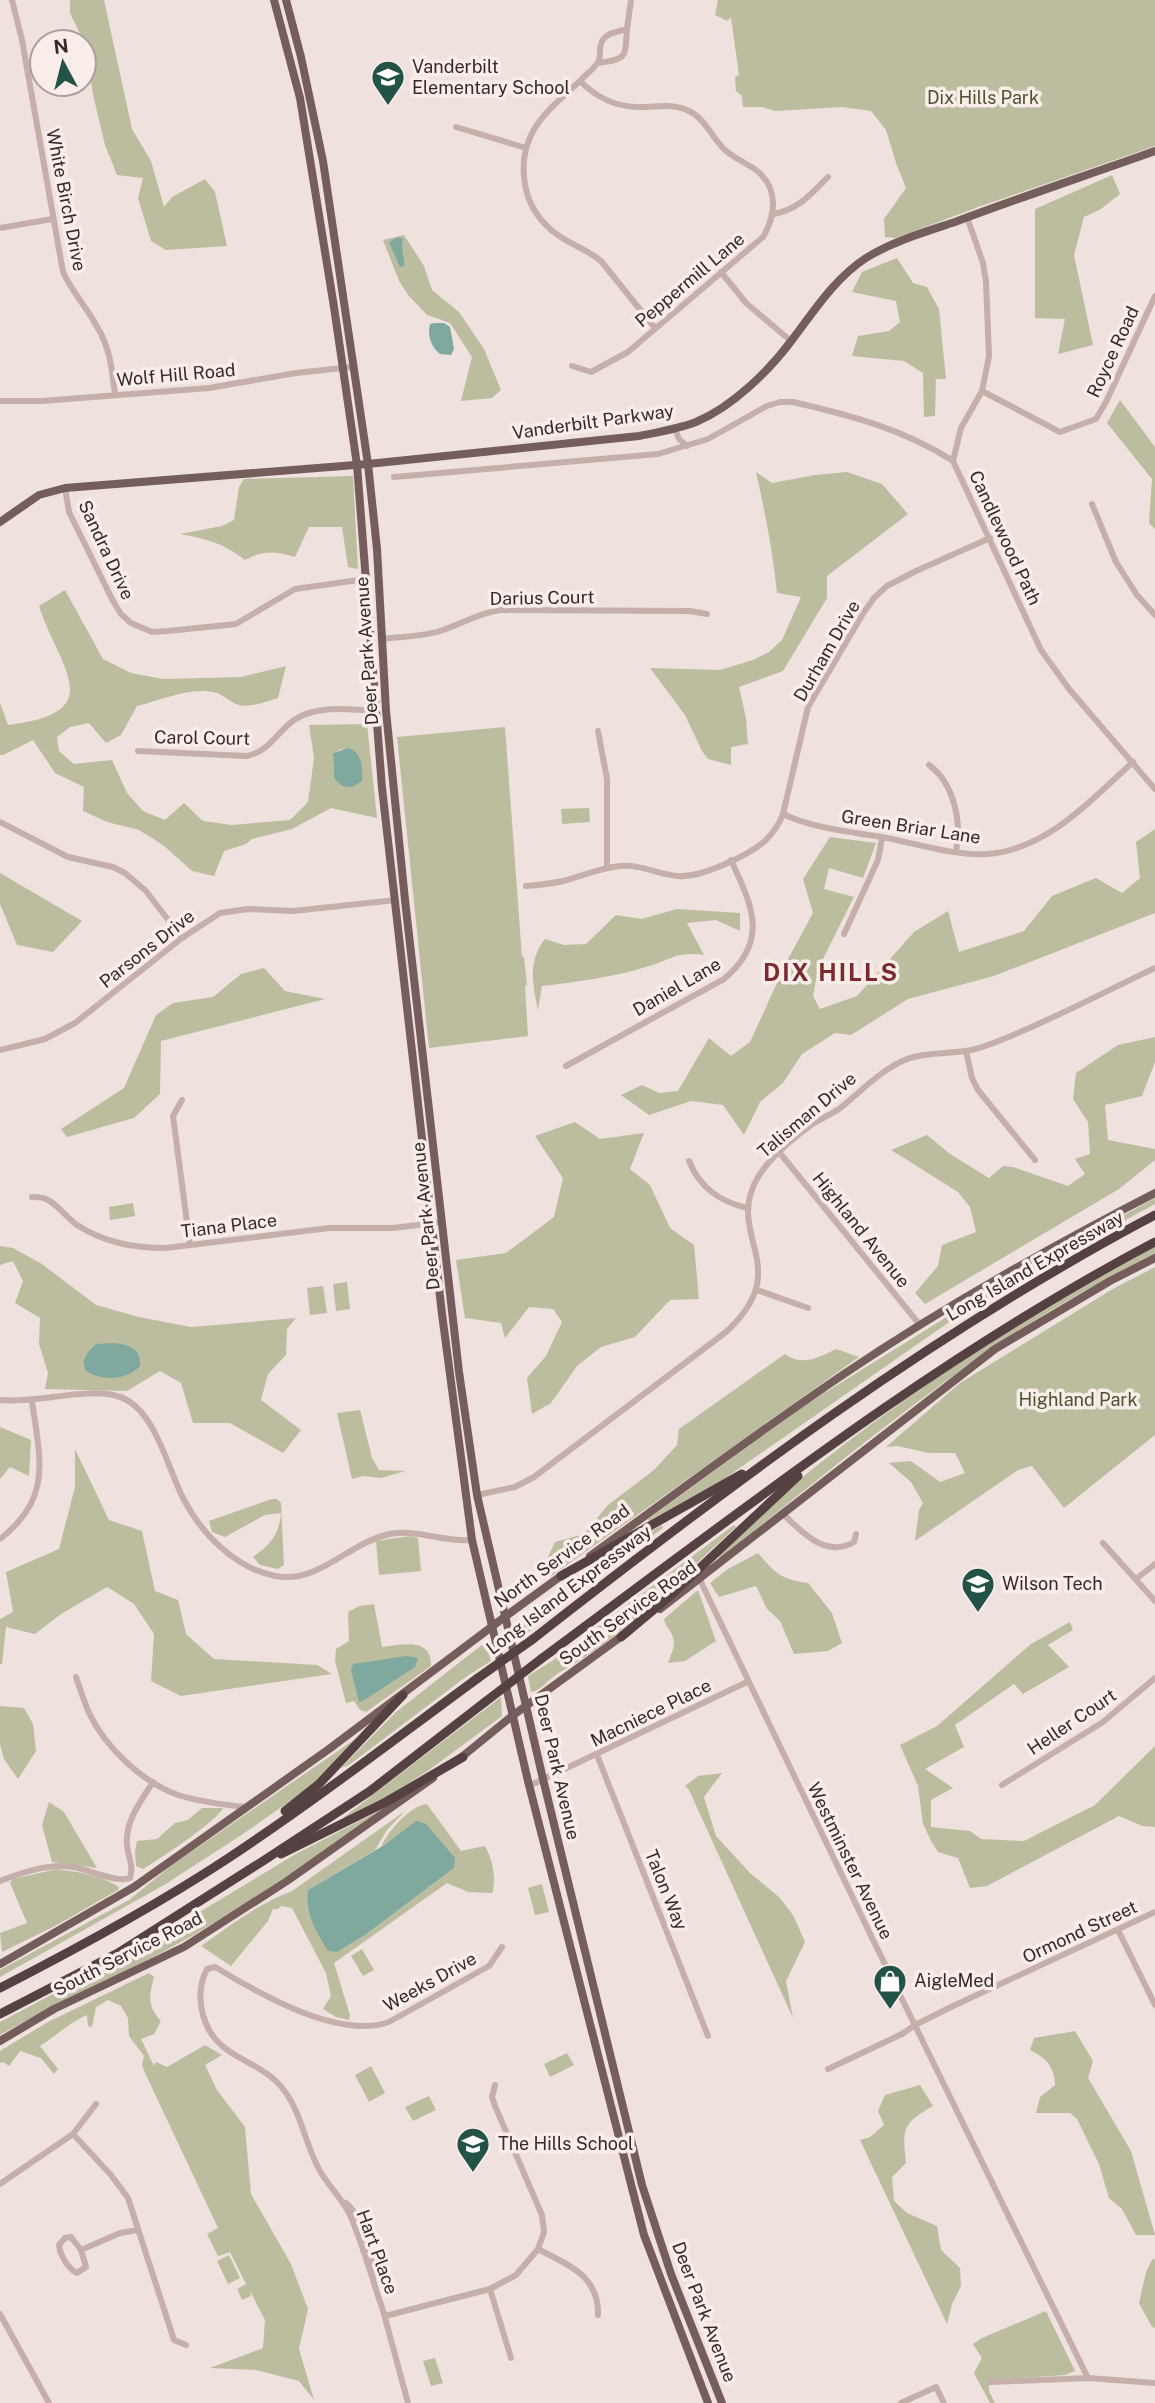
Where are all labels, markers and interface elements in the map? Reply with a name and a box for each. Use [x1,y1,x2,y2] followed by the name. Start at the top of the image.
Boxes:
[28,28,98,98] north arrow
[52,34,70,58] text: N
[412,56,570,98] place label: Vanderbilt Elementary School
[369,58,407,107] school or university icon: Vanderbilt Elementary School
[927,87,1039,108] park label: Dix Hills Park
[42,127,91,273] street label: White Birch Drive
[631,228,749,331] street label: Peppermill Lane
[1082,303,1143,401] street label: Royce Road
[116,359,236,390] street label: Wolf Hill Road
[511,400,675,443] street label: Vanderbilt Parkway
[965,467,1046,608] street label: Candlewood Path
[74,497,139,603] street label: Sandra Drive
[351,576,382,726] street label: Deer Park Avenue
[489,586,594,609] street label: Darius Court
[789,596,864,705] street label: Durham Drive
[154,726,250,749] street label: Carol Court
[840,805,982,848] street label: Green Briar Lane
[95,905,198,992] street label: Parsons Drive
[629,953,724,1020] street label: Daniel Lane
[763,958,899,986] district label: DIX HILLS
[753,1067,860,1162] street label: Talisman Drive
[407,1141,444,1291] street label: Deer Park Avenue
[808,1168,914,1292] street label: Highland Avenue
[942,1206,1128,1325] street label: Long Island Expressway
[180,1209,278,1242] street label: Tiana Place
[1019,1389,1138,1410] park label: Highland Park
[490,1499,633,1612] street label: North Service Road
[482,1520,656,1659] street label: Long Island Expressway
[555,1556,700,1669] street label: South Service Road
[959,1565,997,1614] school or university icon: Wilson Tech
[1002,1573,1103,1594] place label: Wilson Tech
[587,1674,714,1751] street label: Macniece Place
[1023,1684,1120,1759] street label: Heller Court
[531,1692,584,1842] street label: Deer Park Avenue
[803,1779,898,1943] street label: Westminster Avenue
[641,1847,692,1933] street label: Talon Way
[1019,1896,1140,1967] street label: Ormond Street
[50,1907,206,2000] street label: South Service Road
[380,1947,480,2016] street label: Weeks Drive
[871,1962,909,2011] shop icon: AigleMed
[914,1970,994,1991] place label: AigleMed
[454,2125,492,2174] school or university icon: The Hills School
[498,2133,634,2154] place label: The Hills School
[352,2207,402,2297] street label: Hart Place
[668,2239,741,2385] street label: Deer Park Avenue

